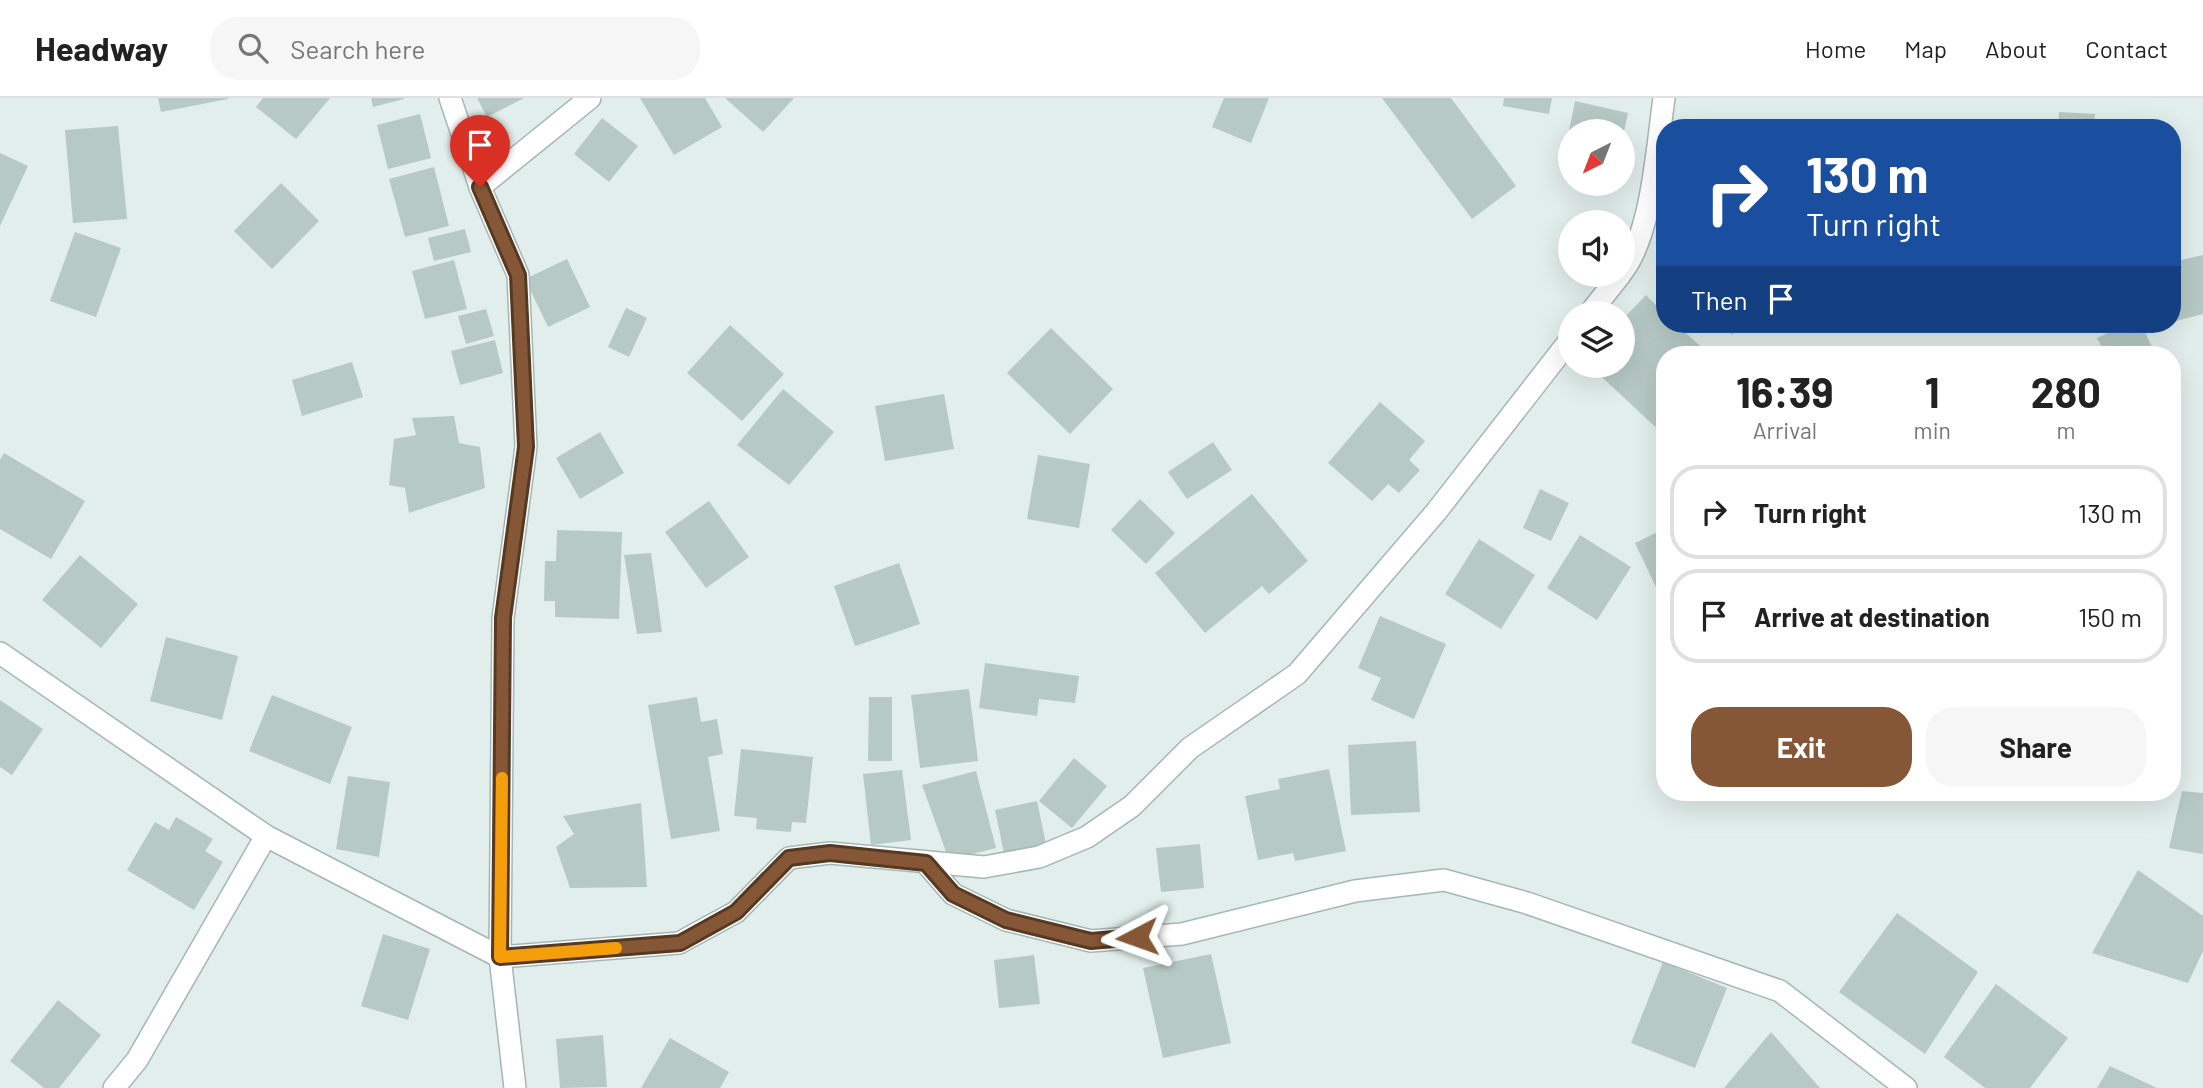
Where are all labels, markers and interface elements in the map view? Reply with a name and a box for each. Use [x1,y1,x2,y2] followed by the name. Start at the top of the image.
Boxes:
[210,17,700,80] search box
[35,28,168,68] text: Headway
[234,29,272,67] icon: search
[290,33,425,64] text: Search here
[1805,34,1866,63] text: Home
[1904,34,1947,63] text: Map
[1985,34,2047,63] text: About
[2085,34,2168,63] text: Contact
[450,115,510,187] pin
[1558,119,1634,196] north arrow
[1558,119,1635,378] map controls
[461,126,499,164] icon: arrive
[1806,144,1928,203] text: 130 m
[1691,147,1782,238] icon: right
[1806,204,1941,242] text: Turn right
[1558,210,1635,287] button: sound
[1762,280,1800,318] icon: arrive
[1691,284,1748,315] text: Then
[1558,301,1635,378] button: layers
[1736,366,1834,416] text: 16:39
[1925,366,1940,416] text: 1
[2031,366,2101,416] text: 280
[1753,416,1817,444] text: Arrival
[1914,416,1951,444] text: min
[2056,416,2075,444] text: m
[1695,493,1733,531] icon: right
[1754,497,1867,528] text: Turn right
[2078,497,2142,528] text: 130 m
[1695,597,1733,635] icon: arrive
[1754,601,1990,632] text: Arrive at destination
[2078,601,2142,632] text: 150 m
[1691,707,1912,787] button: Exit
[1926,707,2146,787] button: Share
[1100,900,1174,974] position arrow

